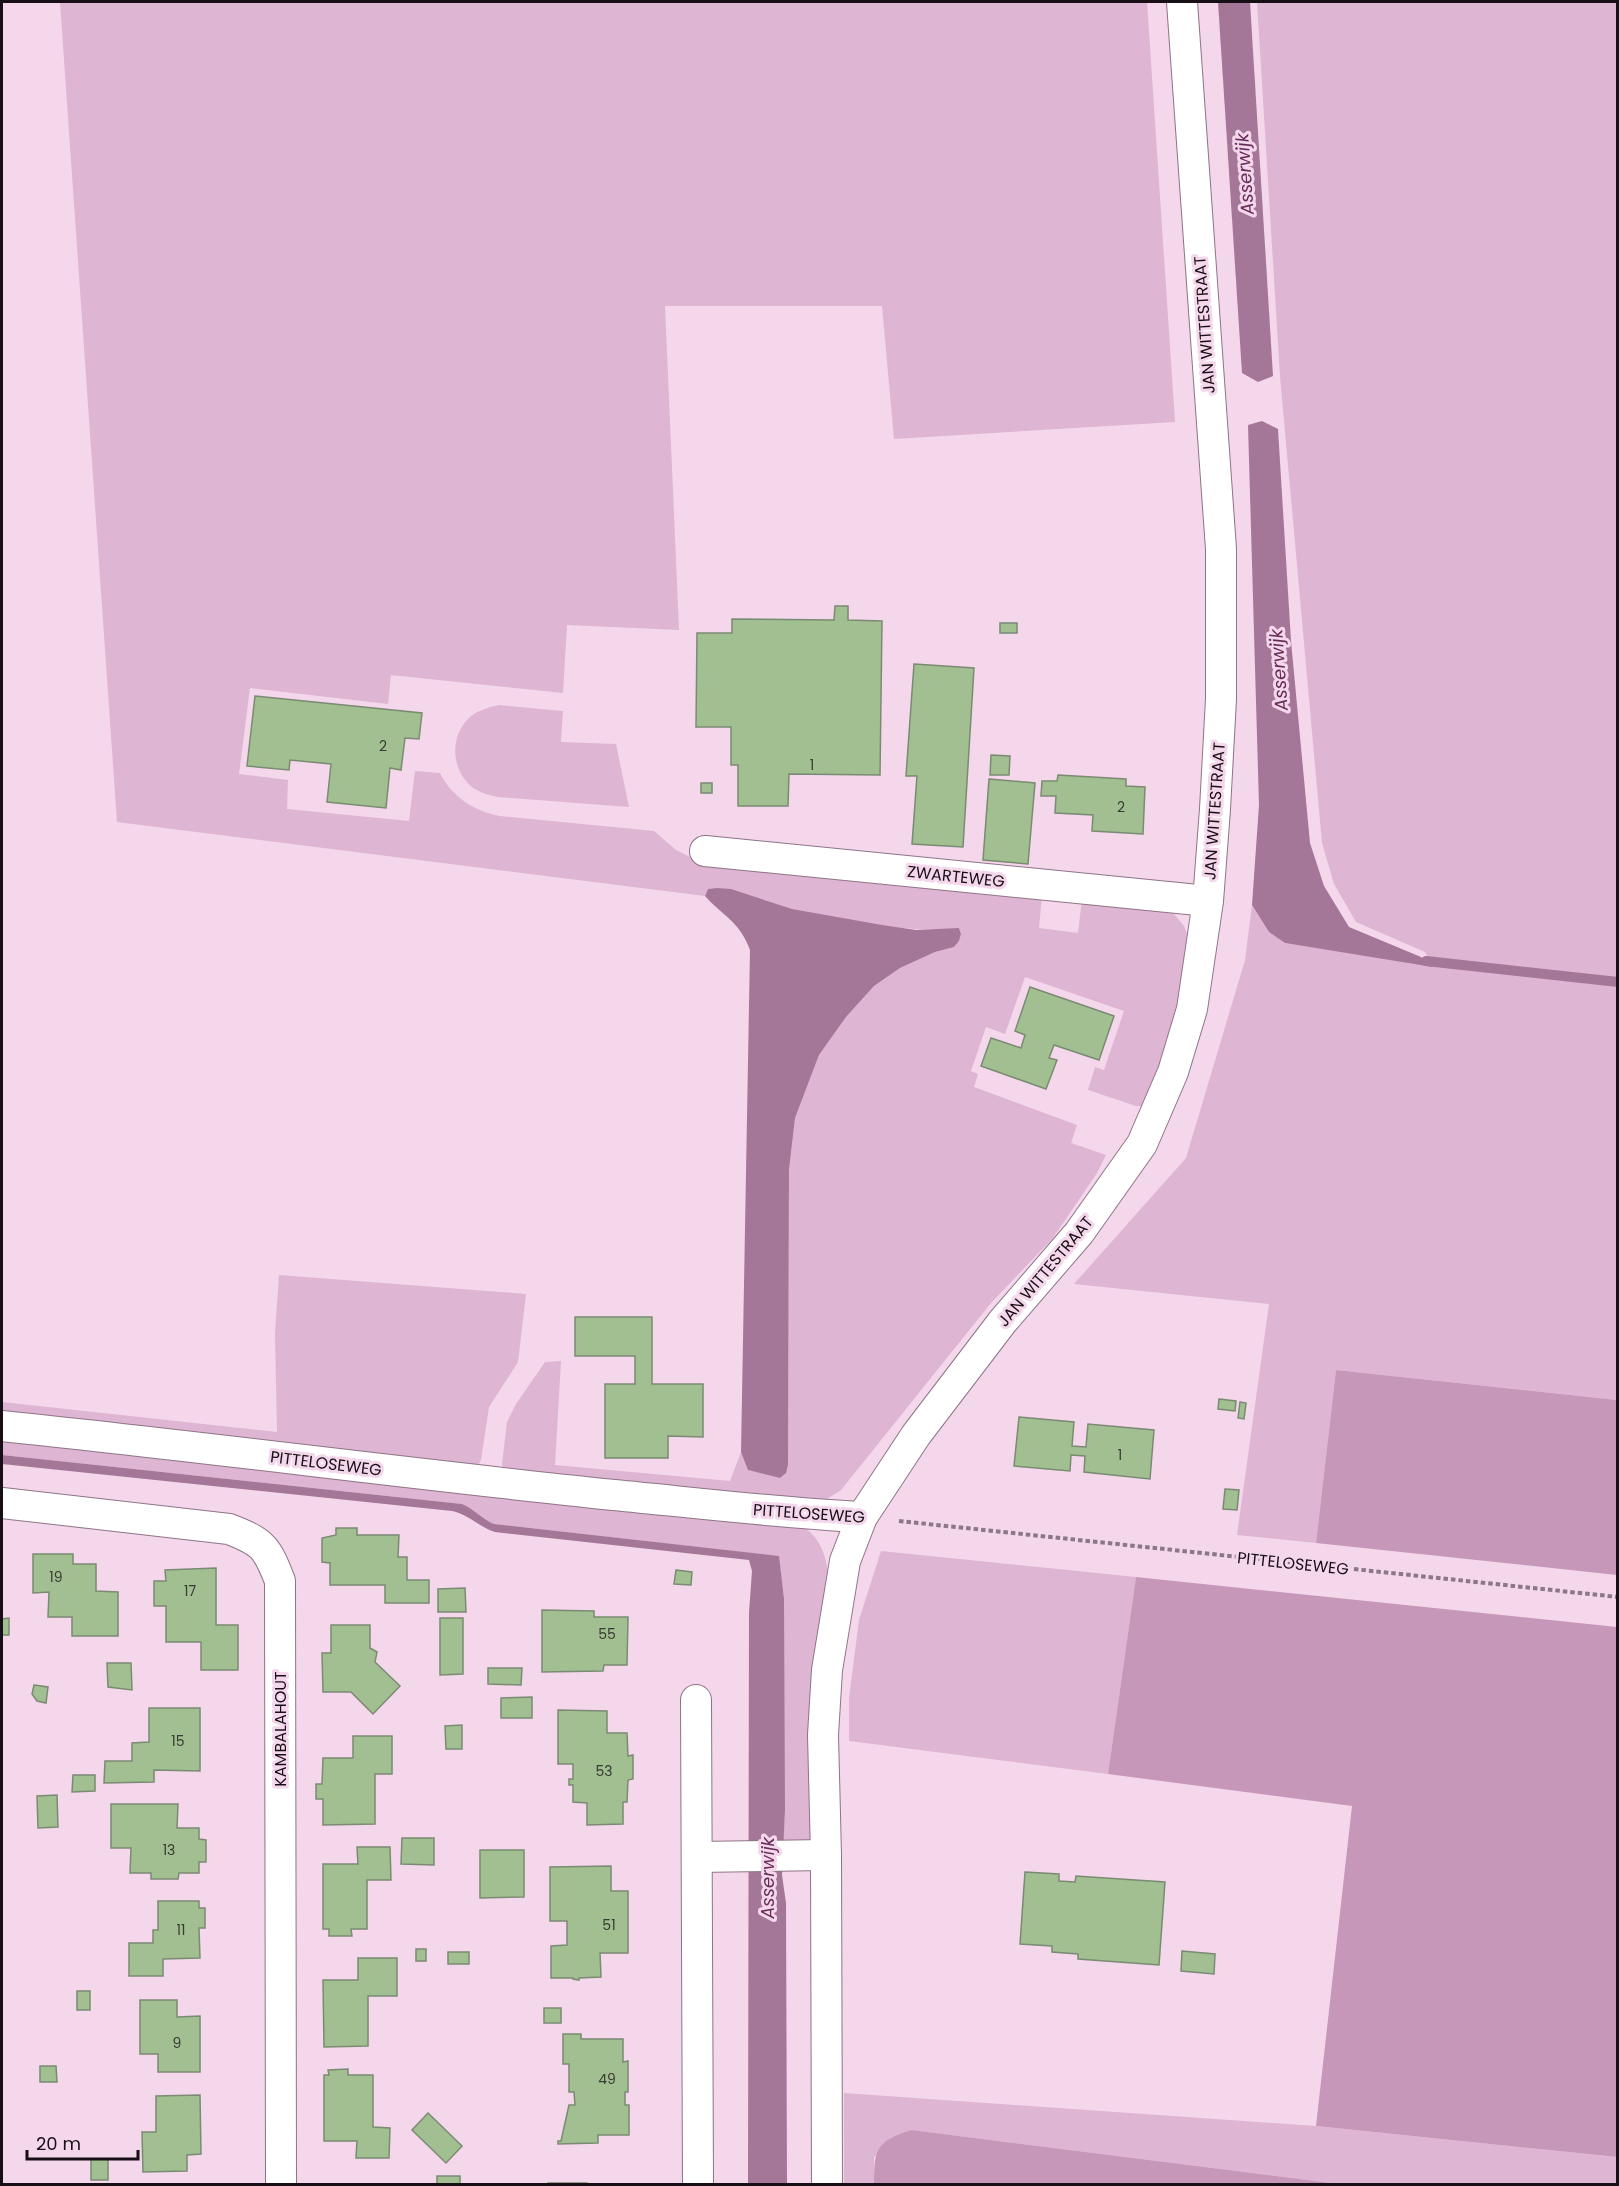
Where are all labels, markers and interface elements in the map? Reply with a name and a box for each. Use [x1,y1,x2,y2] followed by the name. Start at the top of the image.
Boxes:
[1229,132,1260,217] water label: Asserwijk
[1188,255,1221,395] street label: JAN WITTESTRAAT
[1263,628,1294,713] water label: Asserwijk
[379,736,387,756] house number: 2
[1198,741,1231,881] street label: JAN WITTESTRAAT
[810,755,814,775] house number: 1
[1117,797,1125,817] house number: 2
[906,860,1006,893] street label: ZWARTEWEG
[992,1211,1099,1332] street label: JAN WITTESTRAAT
[269,1445,383,1482] street label: PITTELOSEWEG
[1118,1445,1122,1465] house number: 1
[752,1498,866,1529] street label: PITTELOSEWEG
[1236,1546,1350,1581] street label: PITTELOSEWEG
[49,1567,63,1587] house number: 19
[184,1581,196,1601] house number: 17
[598,1624,616,1644] house number: 55
[269,1671,292,1787] street label: KAMBALAHOUT
[171,1731,185,1751] house number: 15
[595,1761,613,1781] house number: 53
[755,1836,780,1920] water label: Asserwijk
[163,1840,175,1860] house number: 13
[602,1915,616,1935] house number: 51
[177,1920,185,1940] house number: 11
[173,2033,181,2053] house number: 9
[598,2069,616,2089] house number: 49
[27,2123,138,2161] scale bar
[36,2131,81,2156] text: 20 m

